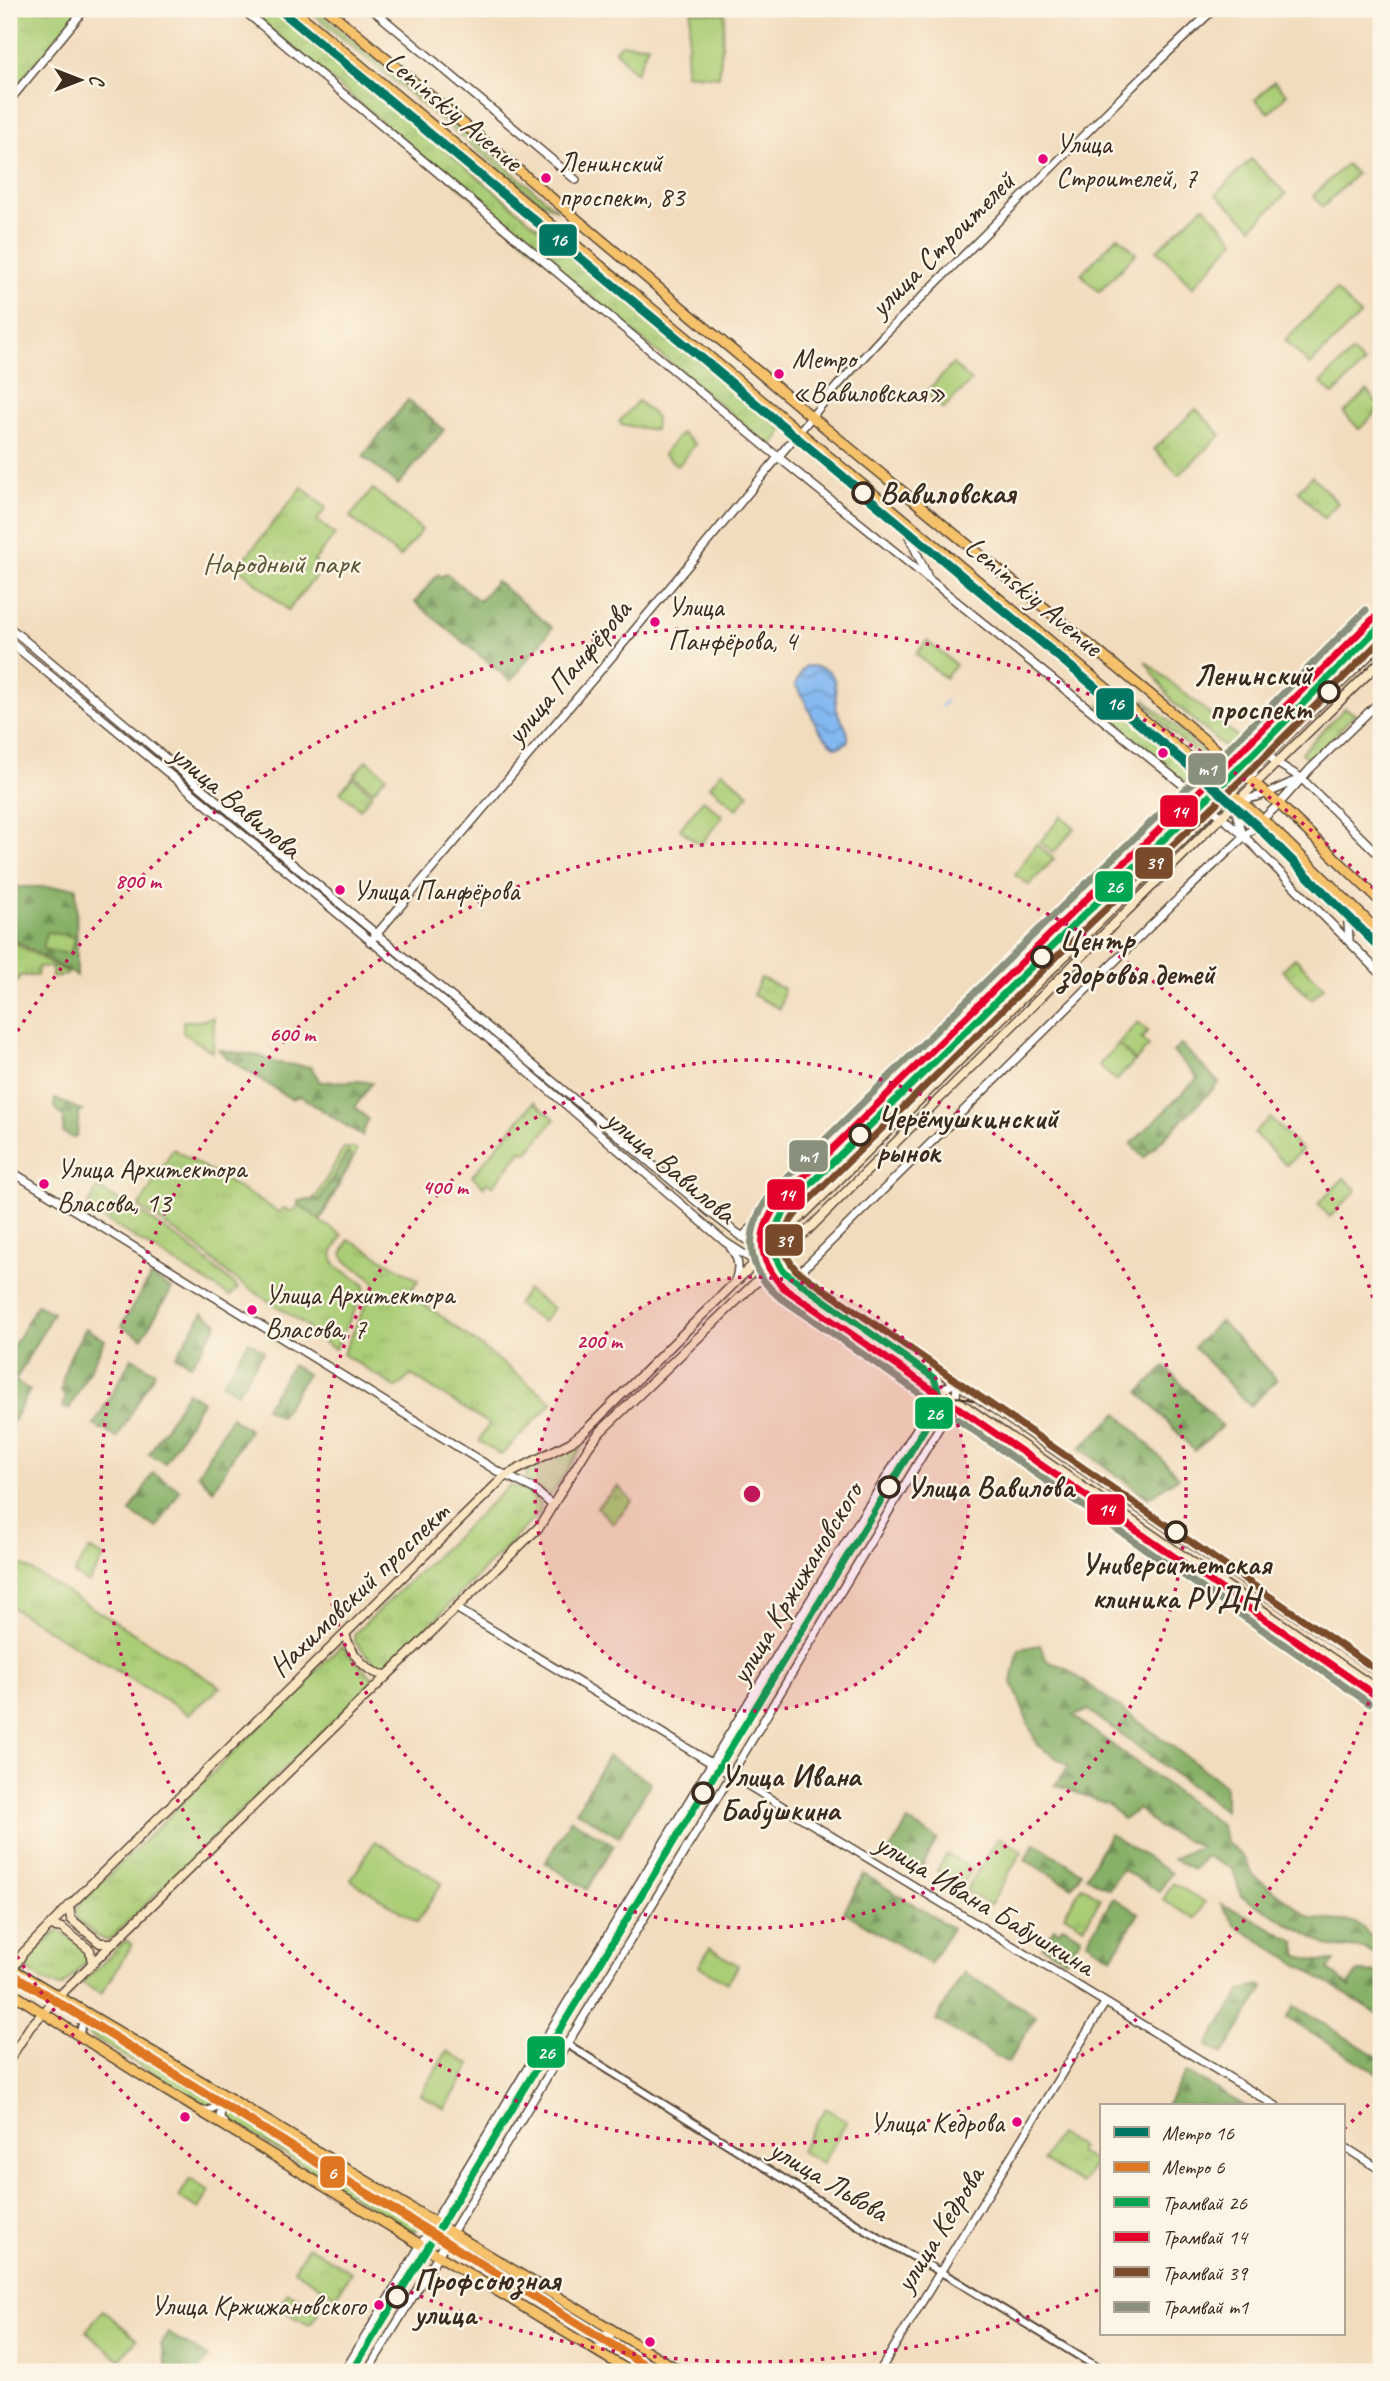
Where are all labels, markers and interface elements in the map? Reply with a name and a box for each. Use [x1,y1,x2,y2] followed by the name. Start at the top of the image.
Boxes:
[377,42,532,181] street label: Leninskiy Avenue
[46,46,116,116] north arrow
[84,75,108,87] text: С
[1056,126,1198,195] place label: Улица Строителей, 7
[559,145,687,214] place label: Ленинский проспект, 83
[1036,152,1050,166] marker: Улица Строителей, 7
[860,162,1024,326] street label: улица Строителей
[539,171,553,185] marker: Ленинский проспект, 83
[538,223,578,257] line badge: 16
[549,228,569,252] text: 16
[792,341,946,410] place label: Метро «Вавиловская»
[772,367,786,381] marker: Метро «Вавиловская»
[880,474,1018,512] place label: Вавиловская
[852,482,874,504] marker: Вавиловская
[957,527,1112,666] street label: Leninskiy Avenue
[203,544,361,582] park label: Народный парк
[668,589,799,658] place label: Улица Панфёрова, 4
[495,590,641,754] street label: улица Панфёрова
[648,615,662,629] marker: Улица Панфёрова, 4
[1193,656,1314,728] place label: Ленинский проспект
[1318,681,1340,703] marker: Ленинский проспект
[1095,687,1135,721] line badge: 16
[1106,692,1126,716] text: 16
[161,734,311,868] street label: улица Вавилова
[1156,746,1170,760] unlabelled marker
[1187,752,1227,786] line badge: т1
[1198,758,1219,782] text: т1
[1159,794,1199,828] line badge: 14
[1170,800,1190,824] text: 14
[1134,846,1174,880] line badge: 39
[1146,851,1165,875] text: 39
[115,868,163,894] text: 800 m
[1094,870,1134,903] line badge: 26
[353,873,521,908] place label: Улица Панфёрова
[1105,875,1125,899] text: 26
[333,883,347,897] marker: Улица Панфёрова
[1056,921,1217,994] place label: Центр здоровья детей
[1031,946,1053,968] marker: Центр здоровья детей
[269,1021,317,1047] text: 600 m
[596,1099,746,1233] street label: улица Вавилова
[877,1099,1060,1171] place label: Черёмушкинский рынок
[849,1124,871,1146] marker: Черёмушкинский рынок
[788,1139,829,1173] line badge: т1
[799,1145,820,1169] text: т1
[57,1151,248,1220] place label: Улица Архитектора Власова, 13
[422,1174,470,1200] text: 400 m
[37,1177,51,1191] marker: Улица Архитектора Власова, 13
[766,1178,806,1211] line badge: 14
[777,1183,797,1207] text: 14
[764,1223,804,1257] line badge: 39
[776,1229,795,1253] text: 39
[265,1277,456,1346] place label: Улица Архитектора Власова, 7
[245,1303,259,1317] marker: Улица Архитектора Власова, 7
[576,1328,624,1354] text: 200 m
[914,1396,954,1430] line badge: 26
[925,1402,945,1426] text: 26
[906,1468,1077,1506] place label: Улица Вавилова
[720,1472,873,1693] street label: улица Кржижановского
[878,1476,900,1498] marker: Улица Вавилова
[740,1482,764,1506] centre of rings
[260,1492,458,1685] street label: Нахимовский проспект
[1086,1493,1126,1526] line badge: 14
[1097,1498,1117,1522] text: 14
[1165,1521,1187,1543] marker: Университетская клиника РУДН
[1081,1545,1274,1617] place label: Университетская клиника РУДН
[720,1757,863,1830] place label: Улица Ивана Бабушкина
[692,1782,714,1804] marker: Улица Ивана Бабушкина
[867,1823,1104,1986] street label: улица Ивана Бабушкина
[526,2035,566,2069] line badge: 26
[537,2041,557,2065] text: 26
[1100,2104,1344,2336] legend
[870,2105,1006,2140] place label: Улица Кедрова
[178,2110,192,2124] unlabelled marker
[1010,2115,1024,2129] marker: Улица Кедрова
[1162,2120,1235,2146] text: Метро 16
[761,2129,897,2231] street label: улица Львова
[1162,2154,1225,2180] text: Метро 6
[319,2155,346,2189] line badge: 6
[884,2157,994,2301] street label: улица Кедрова
[328,2161,339,2185] text: 6
[1162,2190,1247,2216] text: Трамвай 26
[1162,2224,1249,2250] text: Трамвай 14
[1162,2260,1248,2286] text: Трамвай 39
[411,2261,562,2333] place label: Профсоюзная улица
[386,2286,408,2308] marker: Профсоюзная улица
[151,2288,368,2323] place label: Улица Кржижановского
[1162,2294,1250,2320] text: Трамвай т1
[372,2298,386,2312] marker: Улица Кржижановского
[643,2335,657,2349] unlabelled marker

